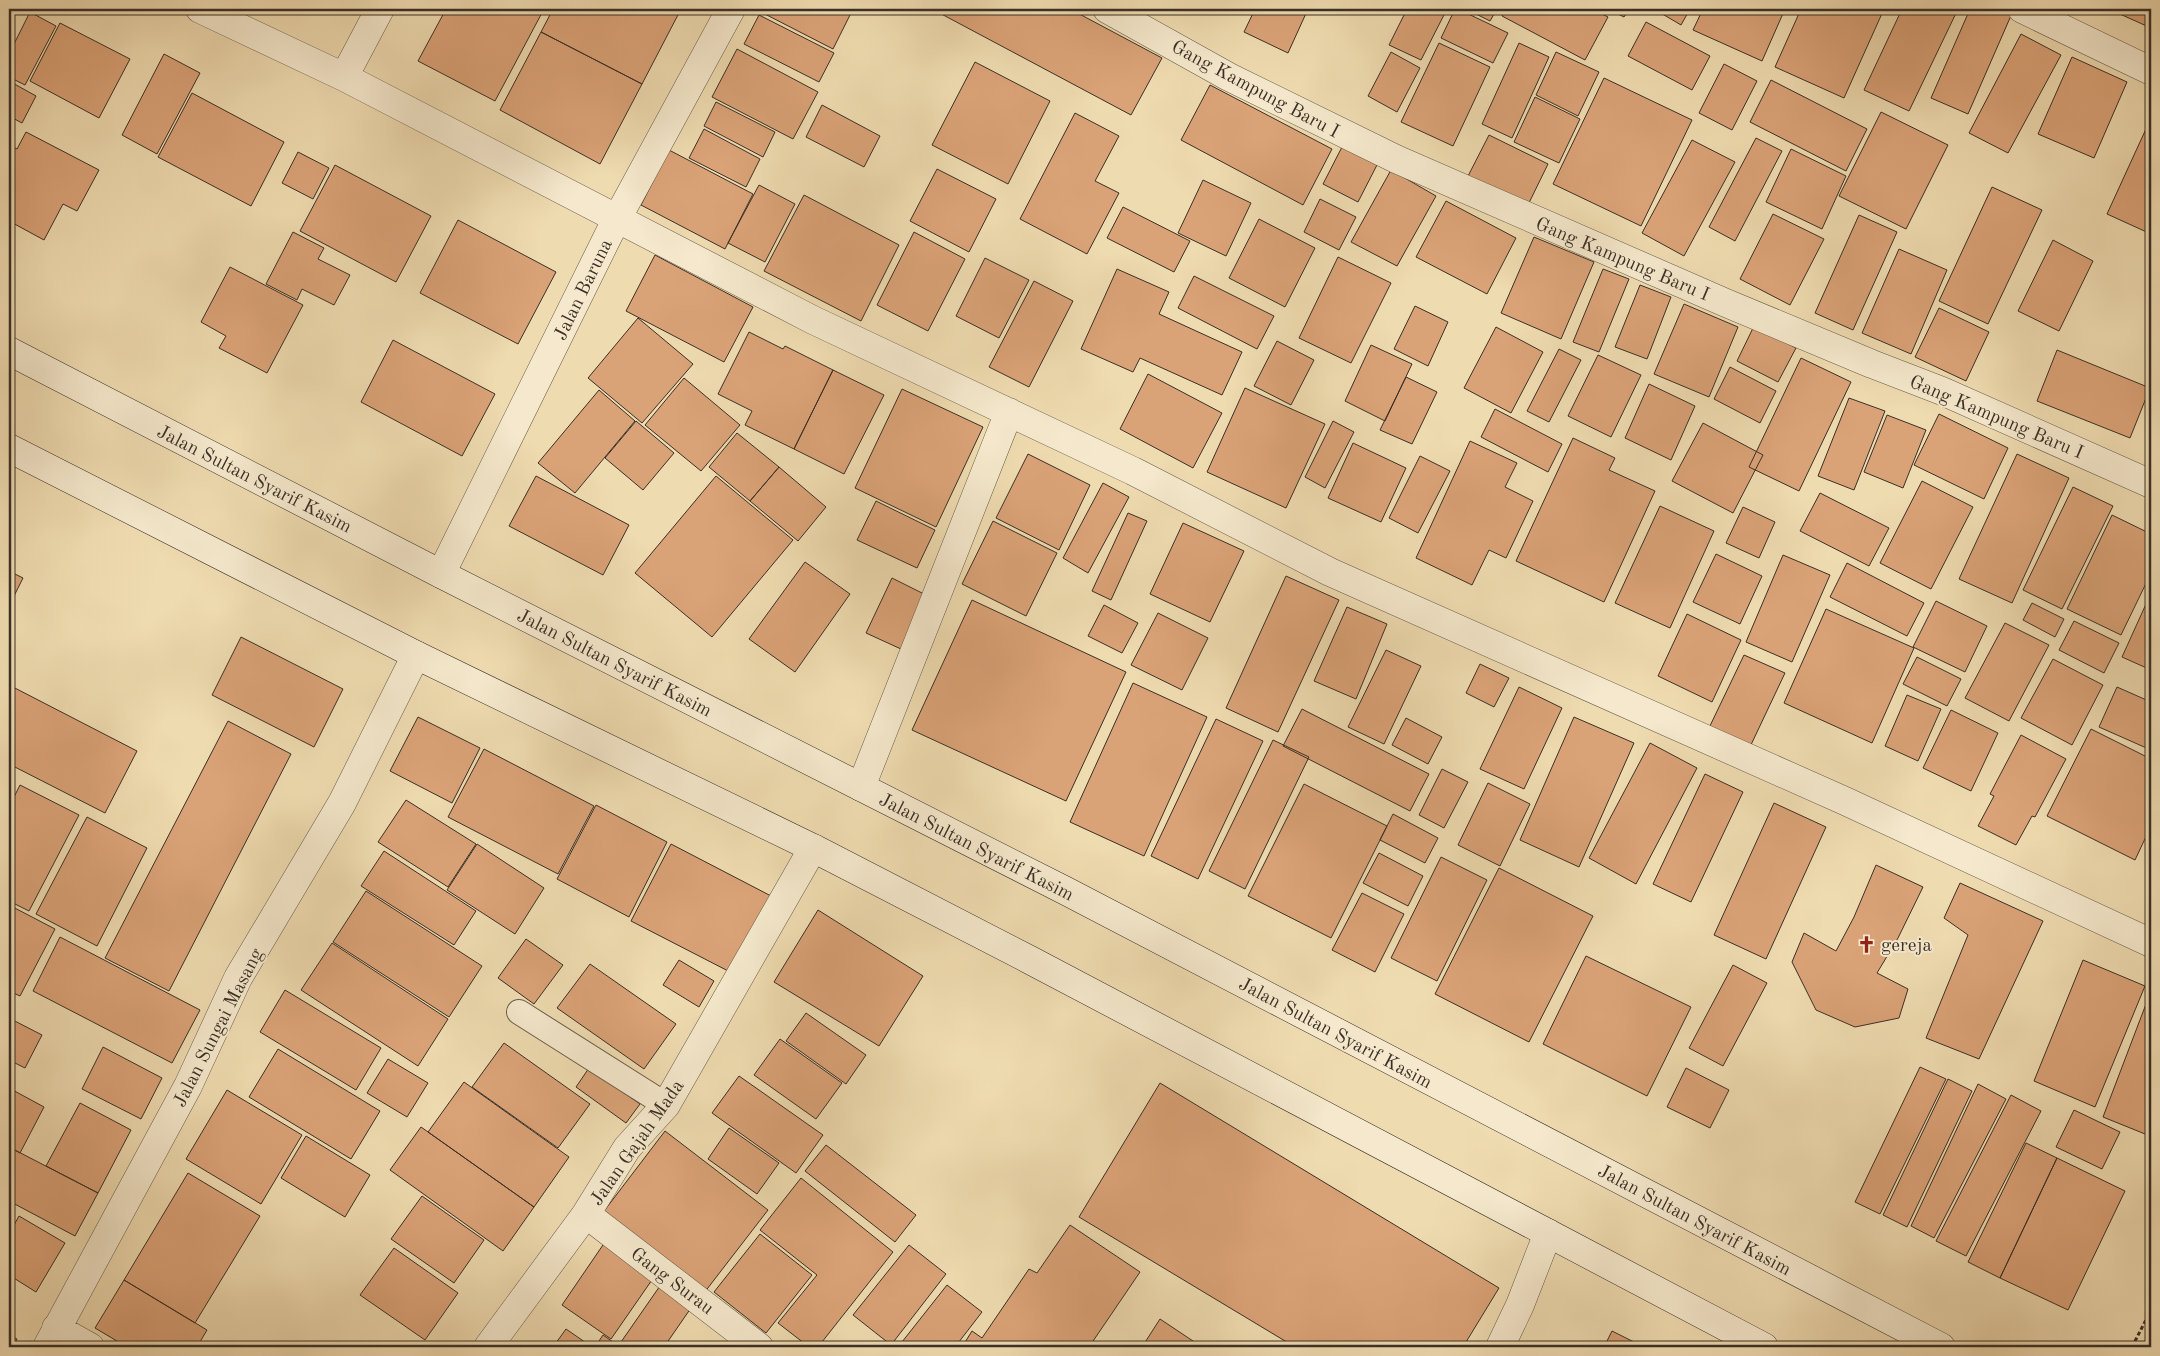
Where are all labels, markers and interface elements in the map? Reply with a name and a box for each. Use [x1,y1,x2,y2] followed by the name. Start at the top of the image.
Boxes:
[1168,38,1342,142] street label: Gang Kampung Baru I
[1532,215,1712,306] street label: Gang Kampung Baru I
[552,236,617,344] street label: Jalan Baruna
[1906,373,2086,464] street label: Gang Kampung Baru I
[153,423,354,538] street label: Jalan Sultan Syarif Kasim
[513,607,714,722] street label: Jalan Sultan Syarif Kasim
[875,791,1076,906] street label: Jalan Sultan Syarif Kasim
[1857,934,1877,954] church icon: gereja
[1881,937,1933,956] place label: gereja
[171,945,268,1111] street label: Jalan Sungai Masang
[1235,975,1435,1093] street label: Jalan Sultan Syarif Kasim
[588,1077,689,1210] street label: Jalan Gajah Mada
[1594,1162,1794,1280] street label: Jalan Sultan Syarif Kasim
[627,1245,716,1319] street label: Gang Surau

